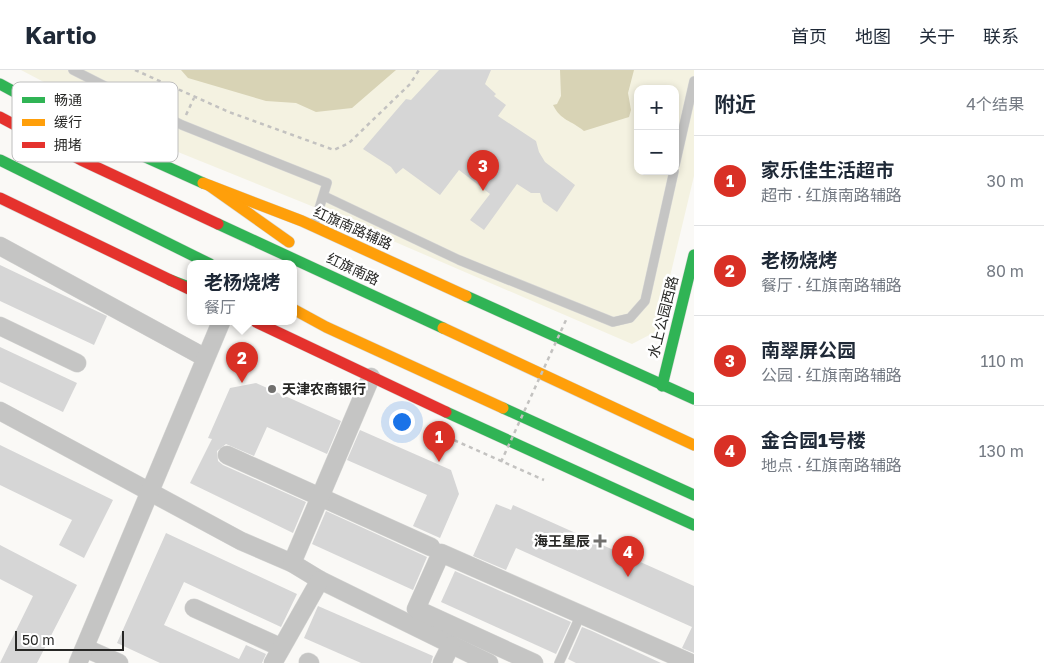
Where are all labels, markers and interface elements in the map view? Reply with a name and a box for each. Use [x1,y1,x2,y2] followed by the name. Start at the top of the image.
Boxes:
[25,20,97,49] text: Kartio
[791,25,827,47] text: 首页
[855,25,891,47] text: 地图
[919,25,955,47] text: 关于
[983,25,1019,47] text: 联系
[12,82,178,162] legend
[634,85,679,175] map controls
[634,85,679,130] button: +
[54,91,82,108] text: 畅通
[714,91,756,117] text: 附近
[966,94,1024,114] text: 4个结果
[54,113,82,130] text: 缓行
[634,130,679,175] button: −
[54,136,82,153] text: 拥堵
[467,150,499,191] pin: 3
[761,158,894,181] text: 家乐佳生活超市
[726,171,734,191] text: 1
[987,171,1024,191] text: 30 m
[761,185,902,205] text: 超市 · 红旗南路辅路
[311,203,395,252] street label: 红旗南路辅路
[761,248,837,271] text: 老杨烧烤
[324,249,382,288] street label: 红旗南路
[187,260,297,325] popup
[725,261,735,281] text: 2
[986,261,1024,281] text: 80 m
[204,270,280,293] text: 老杨烧烤
[644,274,681,360] street label: 水上公园西路
[761,275,902,295] text: 餐厅 · 红旗南路辅路
[204,297,236,317] text: 餐厅
[761,338,856,361] text: 南翠屏公园
[226,342,258,383] pin: 2
[725,351,735,371] text: 3
[980,351,1024,371] text: 110 m
[761,365,902,385] text: 公园 · 红旗南路辅路
[282,380,366,397] place label: 天津农商银行
[266,383,278,395] marker: 天津农商银行
[389,409,415,435] your location
[423,421,455,462] pin: 1
[761,428,866,451] text: 金合园1号楼
[725,441,735,461] text: 4
[979,441,1024,461] text: 130 m
[761,455,902,475] text: 地点 · 红旗南路辅路
[534,532,590,549] place label: 海王星辰
[594,535,606,547] marker: 海王星辰
[612,536,644,577] pin: 4
[15,628,124,651] scale bar
[22,631,55,648] text: 50 m

